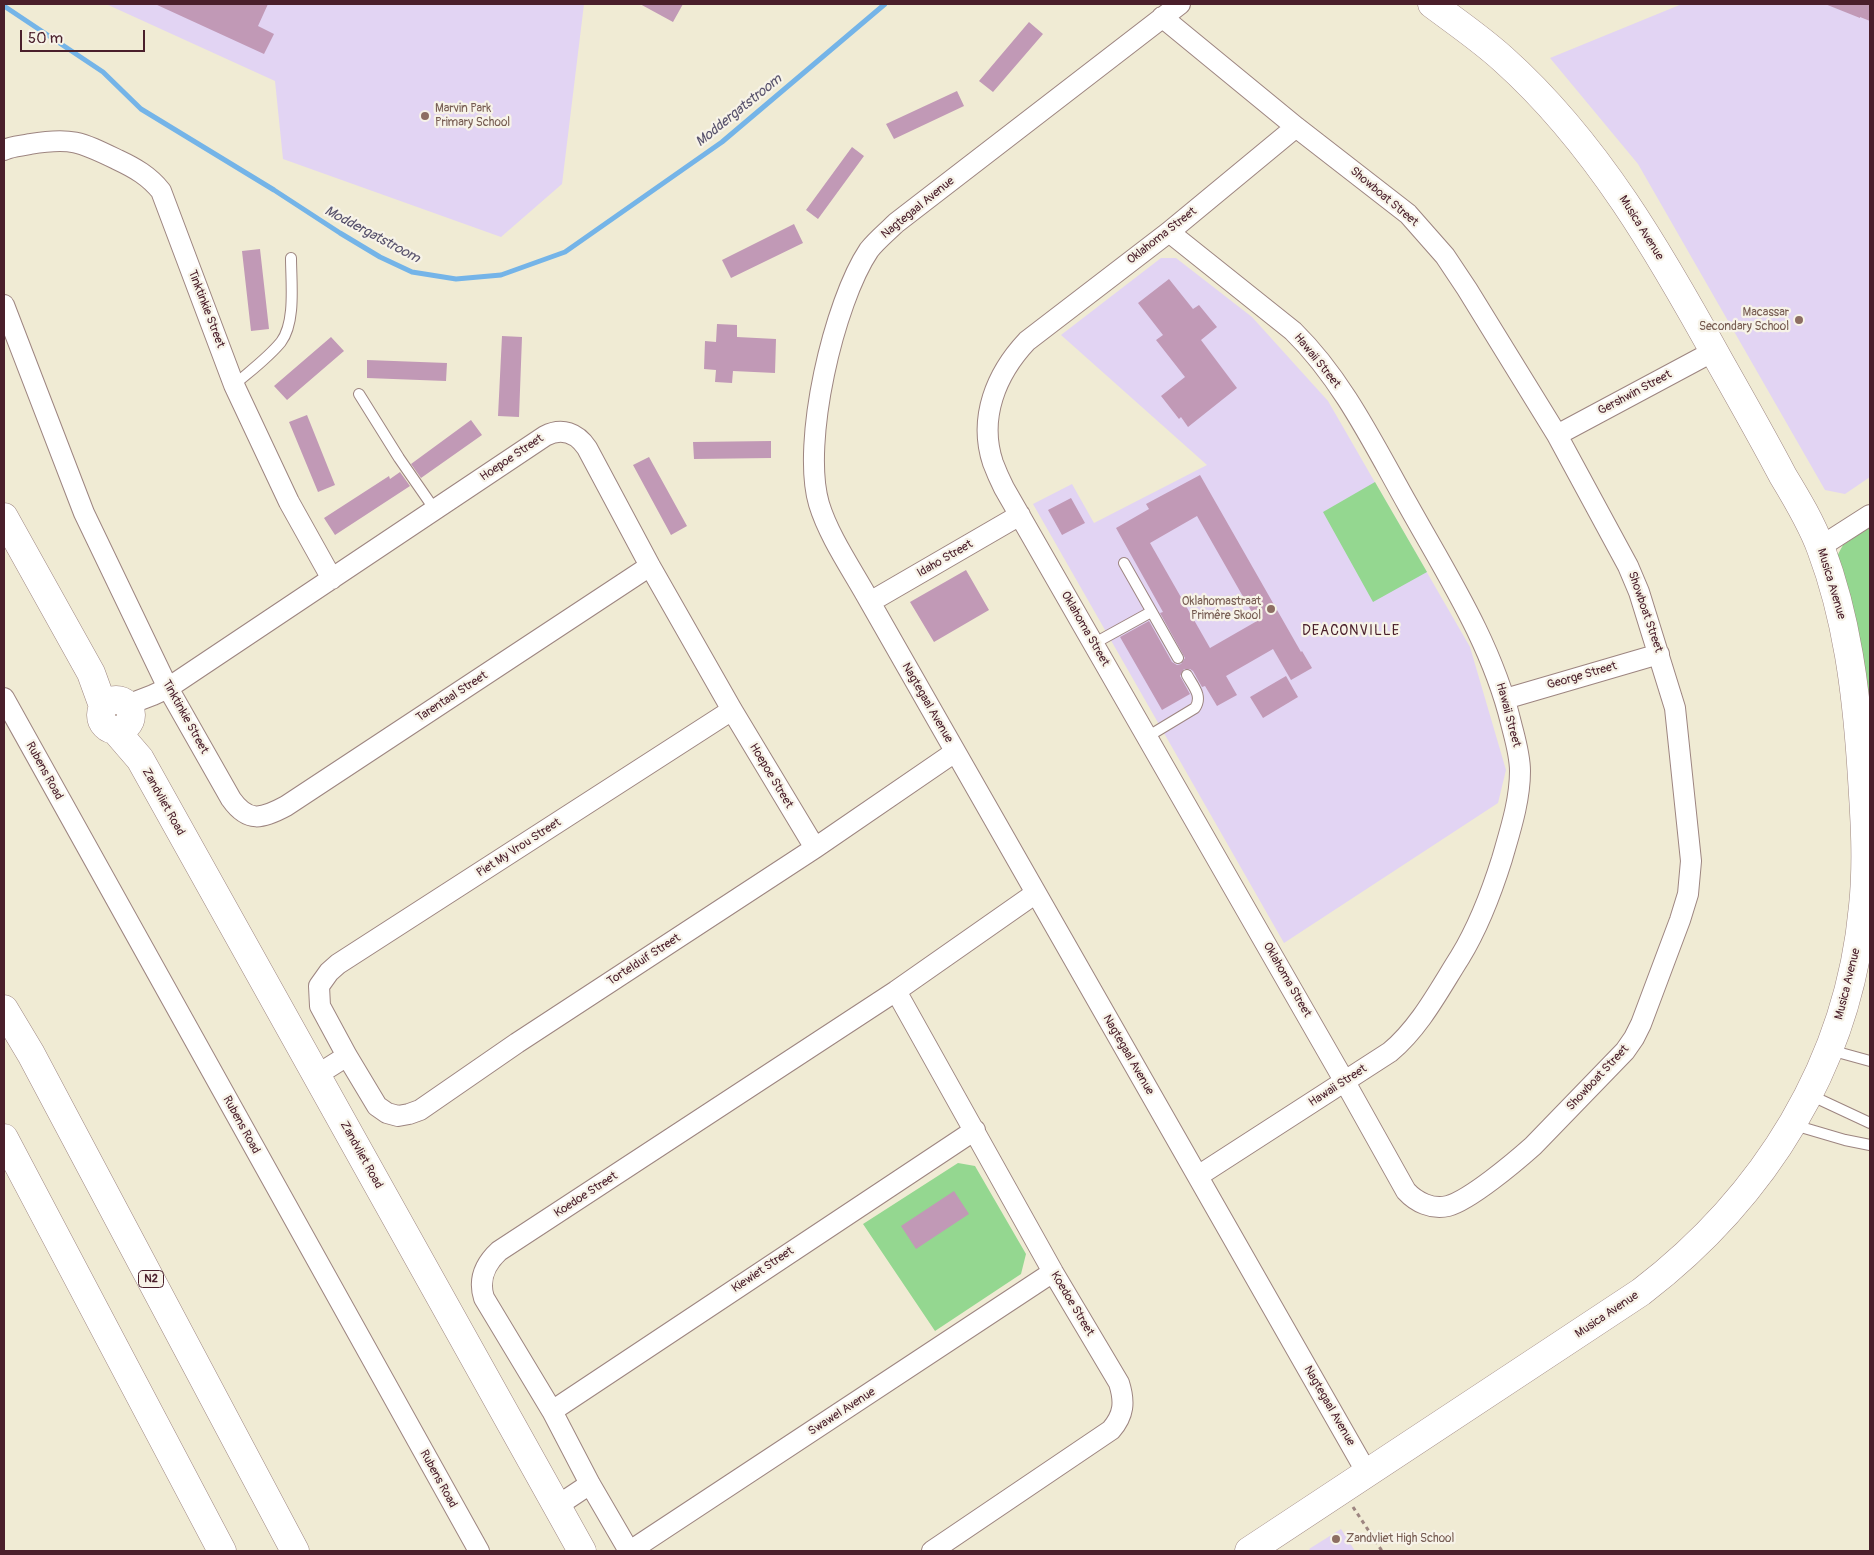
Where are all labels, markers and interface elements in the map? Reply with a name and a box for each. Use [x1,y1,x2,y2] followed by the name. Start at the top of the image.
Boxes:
[22,20,148,52] scale bar
[28,29,63,48] text: 50 m
[693,71,785,151] water label: Moddergatstroom
[435,102,510,130] place label: Marvin Park Primary School
[419,110,431,122] marker: Marvin Park Primary School
[1347,164,1421,230] street label: Showboat Street
[878,174,958,242] street label: Nagtegaal Avenue
[1615,193,1667,263] street label: Musica Avenue
[321,203,423,267] water label: Moddergatstroom
[1124,204,1200,268] street label: Oklahoma Street
[185,268,227,350] street label: Tinktinkie Street
[1699,306,1789,334] place label: Macassar Secondary School
[1793,314,1805,326] marker: Macassar Secondary School
[1291,331,1343,391] street label: Hawaii Street
[1596,368,1674,418] street label: Gershwin Street
[478,432,546,484] street label: Hoepoe Street
[915,537,975,581] street label: Idaho Street
[1813,547,1849,621] street label: Musica Avenue
[1624,570,1666,654] street label: Showboat Street
[1058,589,1112,669] street label: Oklahoma Street
[1182,595,1261,623] place label: Oklahomastraat Primêre Skool
[1265,603,1277,615] marker: Oklahomastraat Primêre Skool
[1301,623,1401,639] district label: DEACONVILLE
[1546,659,1618,693] street label: George Street
[898,660,956,746] street label: Nagtegaal Avenue
[414,669,490,725] street label: Tarentaal Street
[159,678,211,756] street label: Tinktinkie Street
[1492,681,1524,749] street label: Hawaii Street
[22,740,66,802] street label: Rubens Road
[746,741,796,811] street label: Hoepoe Street
[139,766,187,838] street label: Zandvliet Road
[474,815,564,881] street label: Piet My Vrou Street
[605,931,683,989] street label: Tortelduif Street
[1260,940,1314,1020] street label: Oklahoma Street
[1832,947,1864,1021] street label: Musica Avenue
[1099,1012,1157,1098] street label: Nagtegaal Avenue
[1564,1042,1632,1114] street label: Showboat Street
[1306,1062,1370,1110] street label: Hawaii Street
[219,1094,263,1156] street label: Rubens Road
[337,1119,385,1191] street label: Zandvliet Road
[552,1169,620,1221] street label: Koedoe Street
[729,1244,797,1296] street label: Kiewiet Street
[1047,1269,1097,1339] street label: Koedoe Street
[138,1270,164,1288] road number: N2
[1573,1289,1641,1341] street label: Musica Avenue
[1300,1363,1358,1449] street label: Nagtegaal Avenue
[806,1385,878,1439] street label: Swawel Avenue
[416,1448,460,1510] street label: Rubens Road
[1346,1532,1454,1546] place label: Zandvliet High School
[1330,1533,1342,1545] marker: Zandvliet High School

